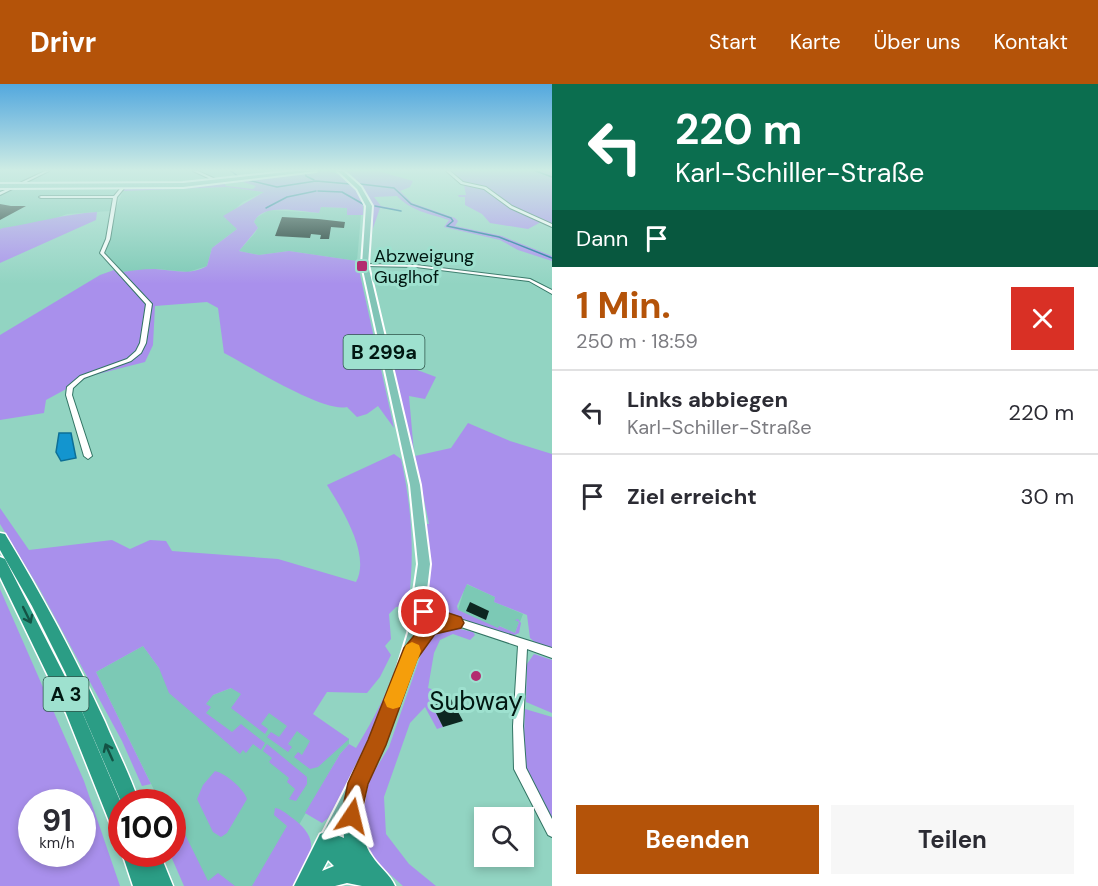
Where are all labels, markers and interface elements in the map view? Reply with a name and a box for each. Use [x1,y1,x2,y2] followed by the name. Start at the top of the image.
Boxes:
[30,24,96,61] text: Drivr
[709,28,757,56] text: Start
[790,28,841,56] text: Karte
[874,28,960,56] text: Über uns
[993,28,1068,56] text: Kontakt
[675,102,802,157] text: 220 m
[576,108,654,186] icon: left
[675,155,924,190] text: Karl-Schiller-Straße
[640,222,673,255] icon: arrive
[576,224,628,253] text: Dann
[374,244,474,289] place label: Abzweigung Guglhof
[355,259,369,273] marker: Abzweigung Guglhof
[576,282,671,329] text: 1 Min.
[1011,287,1074,350] button: close
[576,328,698,354] text: 250 m · 18:59
[344,335,424,369] road number: B 299a
[627,385,788,414] text: Links abbiegen
[576,396,609,429] icon: left
[1008,398,1074,427] text: 220 m
[627,414,812,440] text: Karl-Schiller-Straße
[576,480,609,513] icon: arrive
[627,482,757,511] text: Ziel erreicht
[1020,482,1074,511] text: 30 m
[398,586,449,637] pin
[407,595,440,628] icon: arrive
[22,606,34,624] one-way arrow
[469,669,483,683] marker: Subway
[44,677,88,711] road number: A 3
[429,684,523,718] place label: Subway
[102,743,114,761] one-way arrow
[320,784,384,848] position arrow
[108,789,186,867] speed limit sign: 100
[42,801,72,840] text: 91
[576,805,819,874] button: Beenden
[831,805,1074,874] button: Teilen
[474,807,534,867] map controls
[474,807,534,867] button: search
[39,833,75,853] text: km/h

